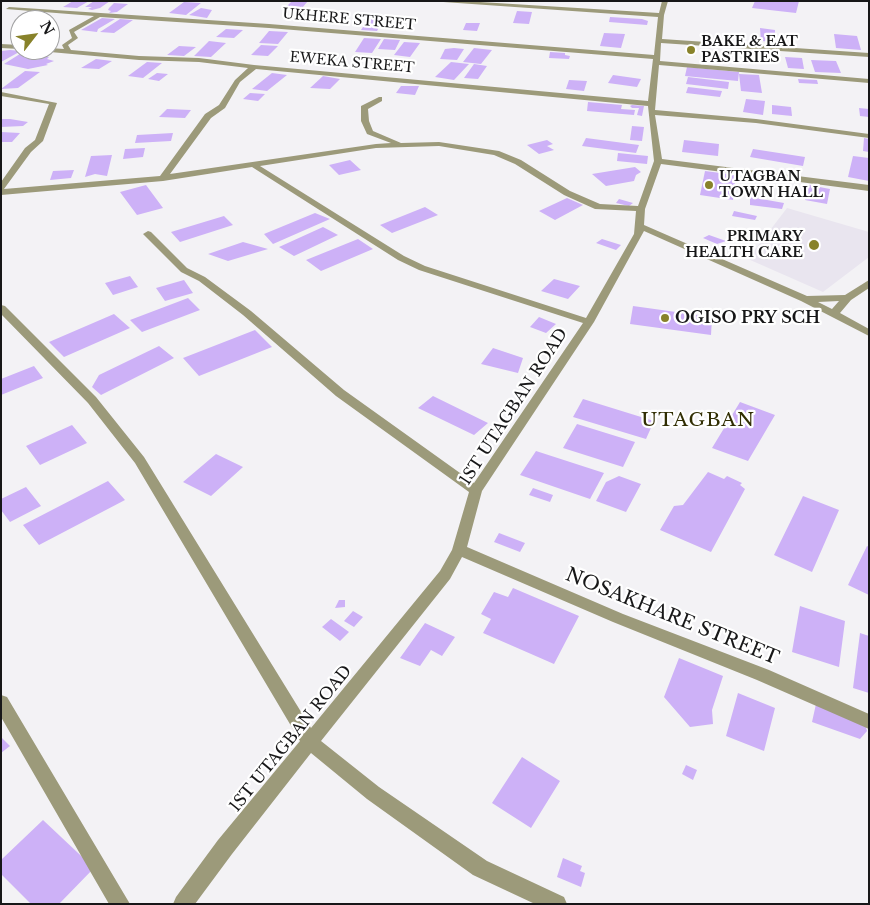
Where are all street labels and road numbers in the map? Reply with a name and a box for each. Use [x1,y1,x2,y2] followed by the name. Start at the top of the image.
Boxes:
[281,6,417,34] street label: UKHERE STREET
[289,49,415,77] street label: EWEKA STREET
[456,325,572,489] street label: 1ST UTAGBAN ROAD
[562,564,782,670] street label: NOSAKHARE STREET
[226,662,356,816] street label: 1ST UTAGBAN ROAD

